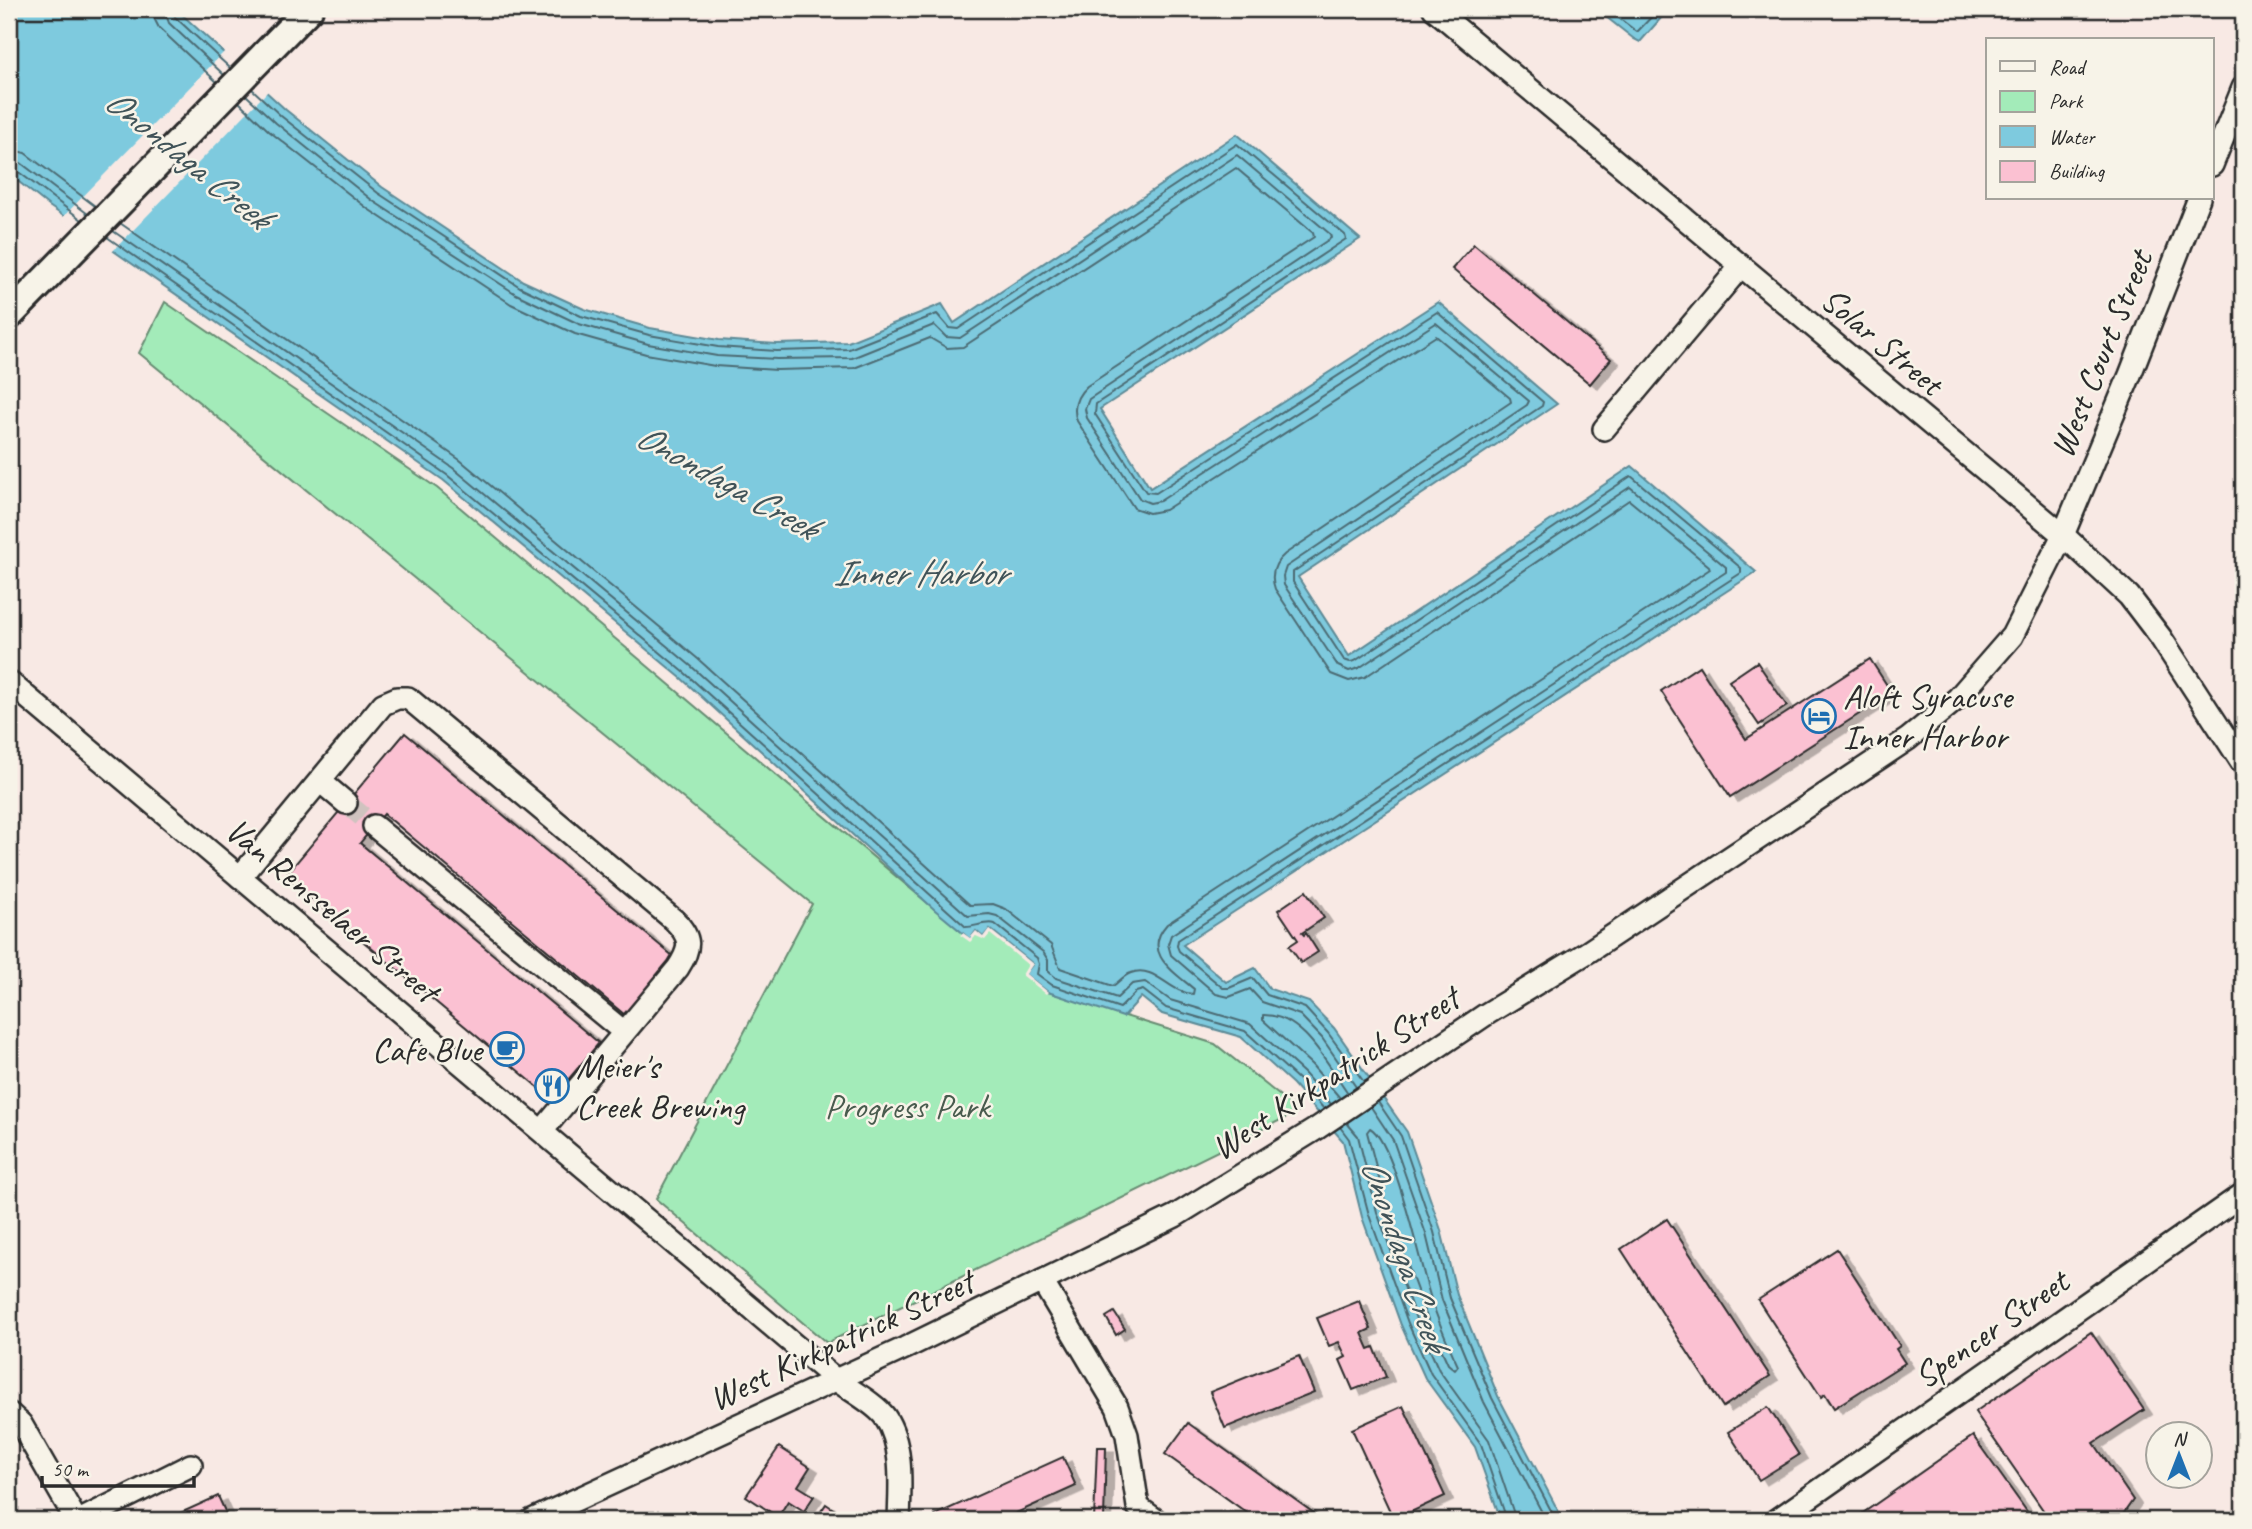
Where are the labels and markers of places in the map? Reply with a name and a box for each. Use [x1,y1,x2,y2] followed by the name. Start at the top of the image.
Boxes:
[1843,674,2015,759] place label: Aloft Syracuse Inner Harbor
[1800,697,1838,735] hotel icon: Aloft Syracuse Inner Harbor
[372,1027,485,1072] place label: Cafe Blue
[488,1030,526,1068] cafe icon: Cafe Blue
[576,1044,747,1129] place label: Meier's Creek Brewing
[533,1067,571,1105] restaurant icon: Meier's Creek Brewing

